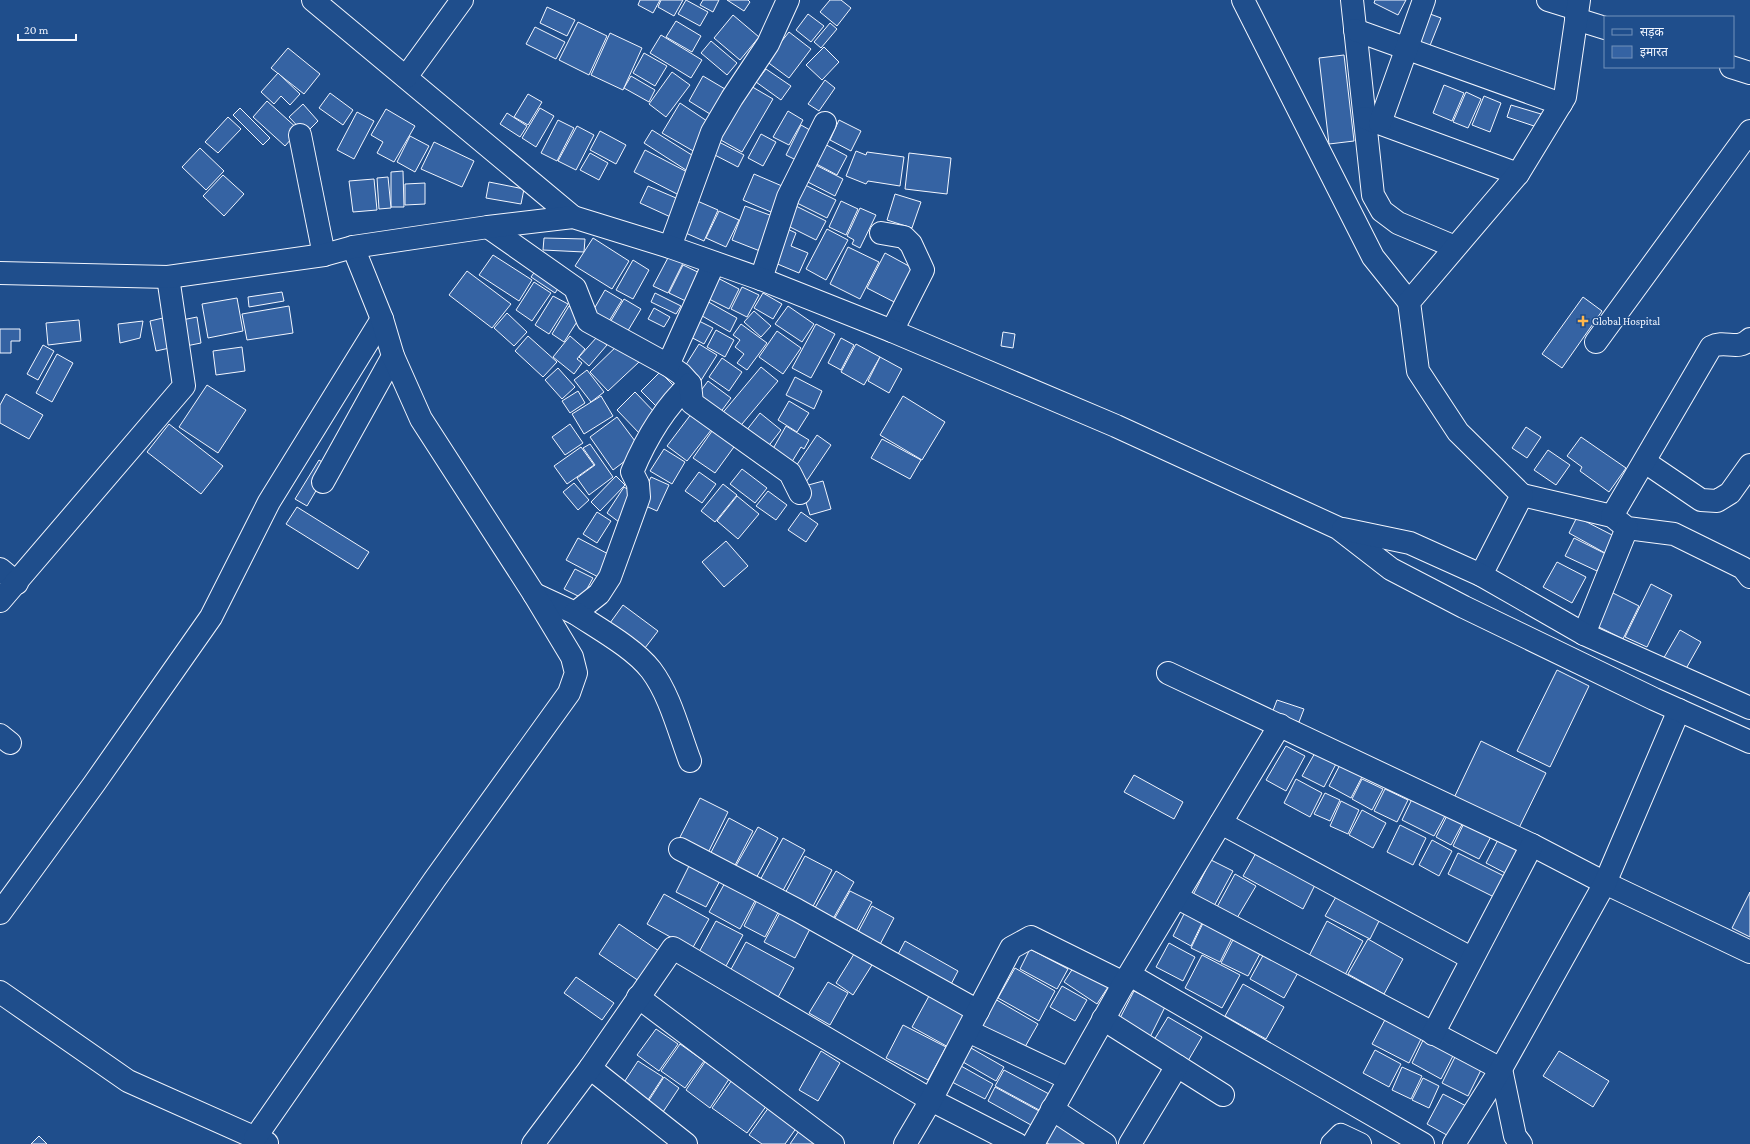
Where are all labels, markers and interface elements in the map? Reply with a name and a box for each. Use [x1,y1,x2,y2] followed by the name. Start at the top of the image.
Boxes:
[18,16,76,42] scale bar
[1604,16,1734,68] legend
[24,23,49,37] text: 20 m
[1640,25,1665,39] text: सड़क
[1640,45,1669,59] text: इमारत
[1577,315,1589,327] marker: Global Hospital
[1592,315,1660,328] place label: Global Hospital

